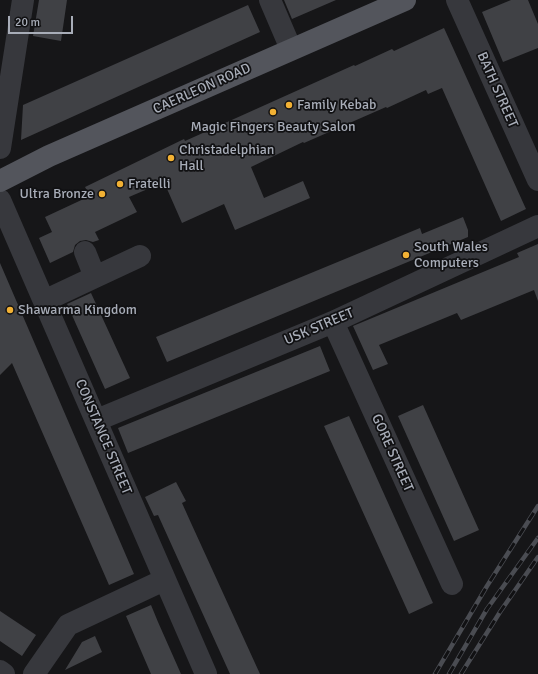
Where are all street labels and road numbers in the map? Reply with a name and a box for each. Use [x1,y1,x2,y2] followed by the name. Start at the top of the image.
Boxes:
[473,50,521,130] street label: BATH STREET
[151,60,253,118] street label: CAERLEON ROAD
[282,305,356,349] street label: USK STREET
[71,377,135,497] street label: CONSTANCE STREET
[367,412,417,494] street label: GORE STREET

